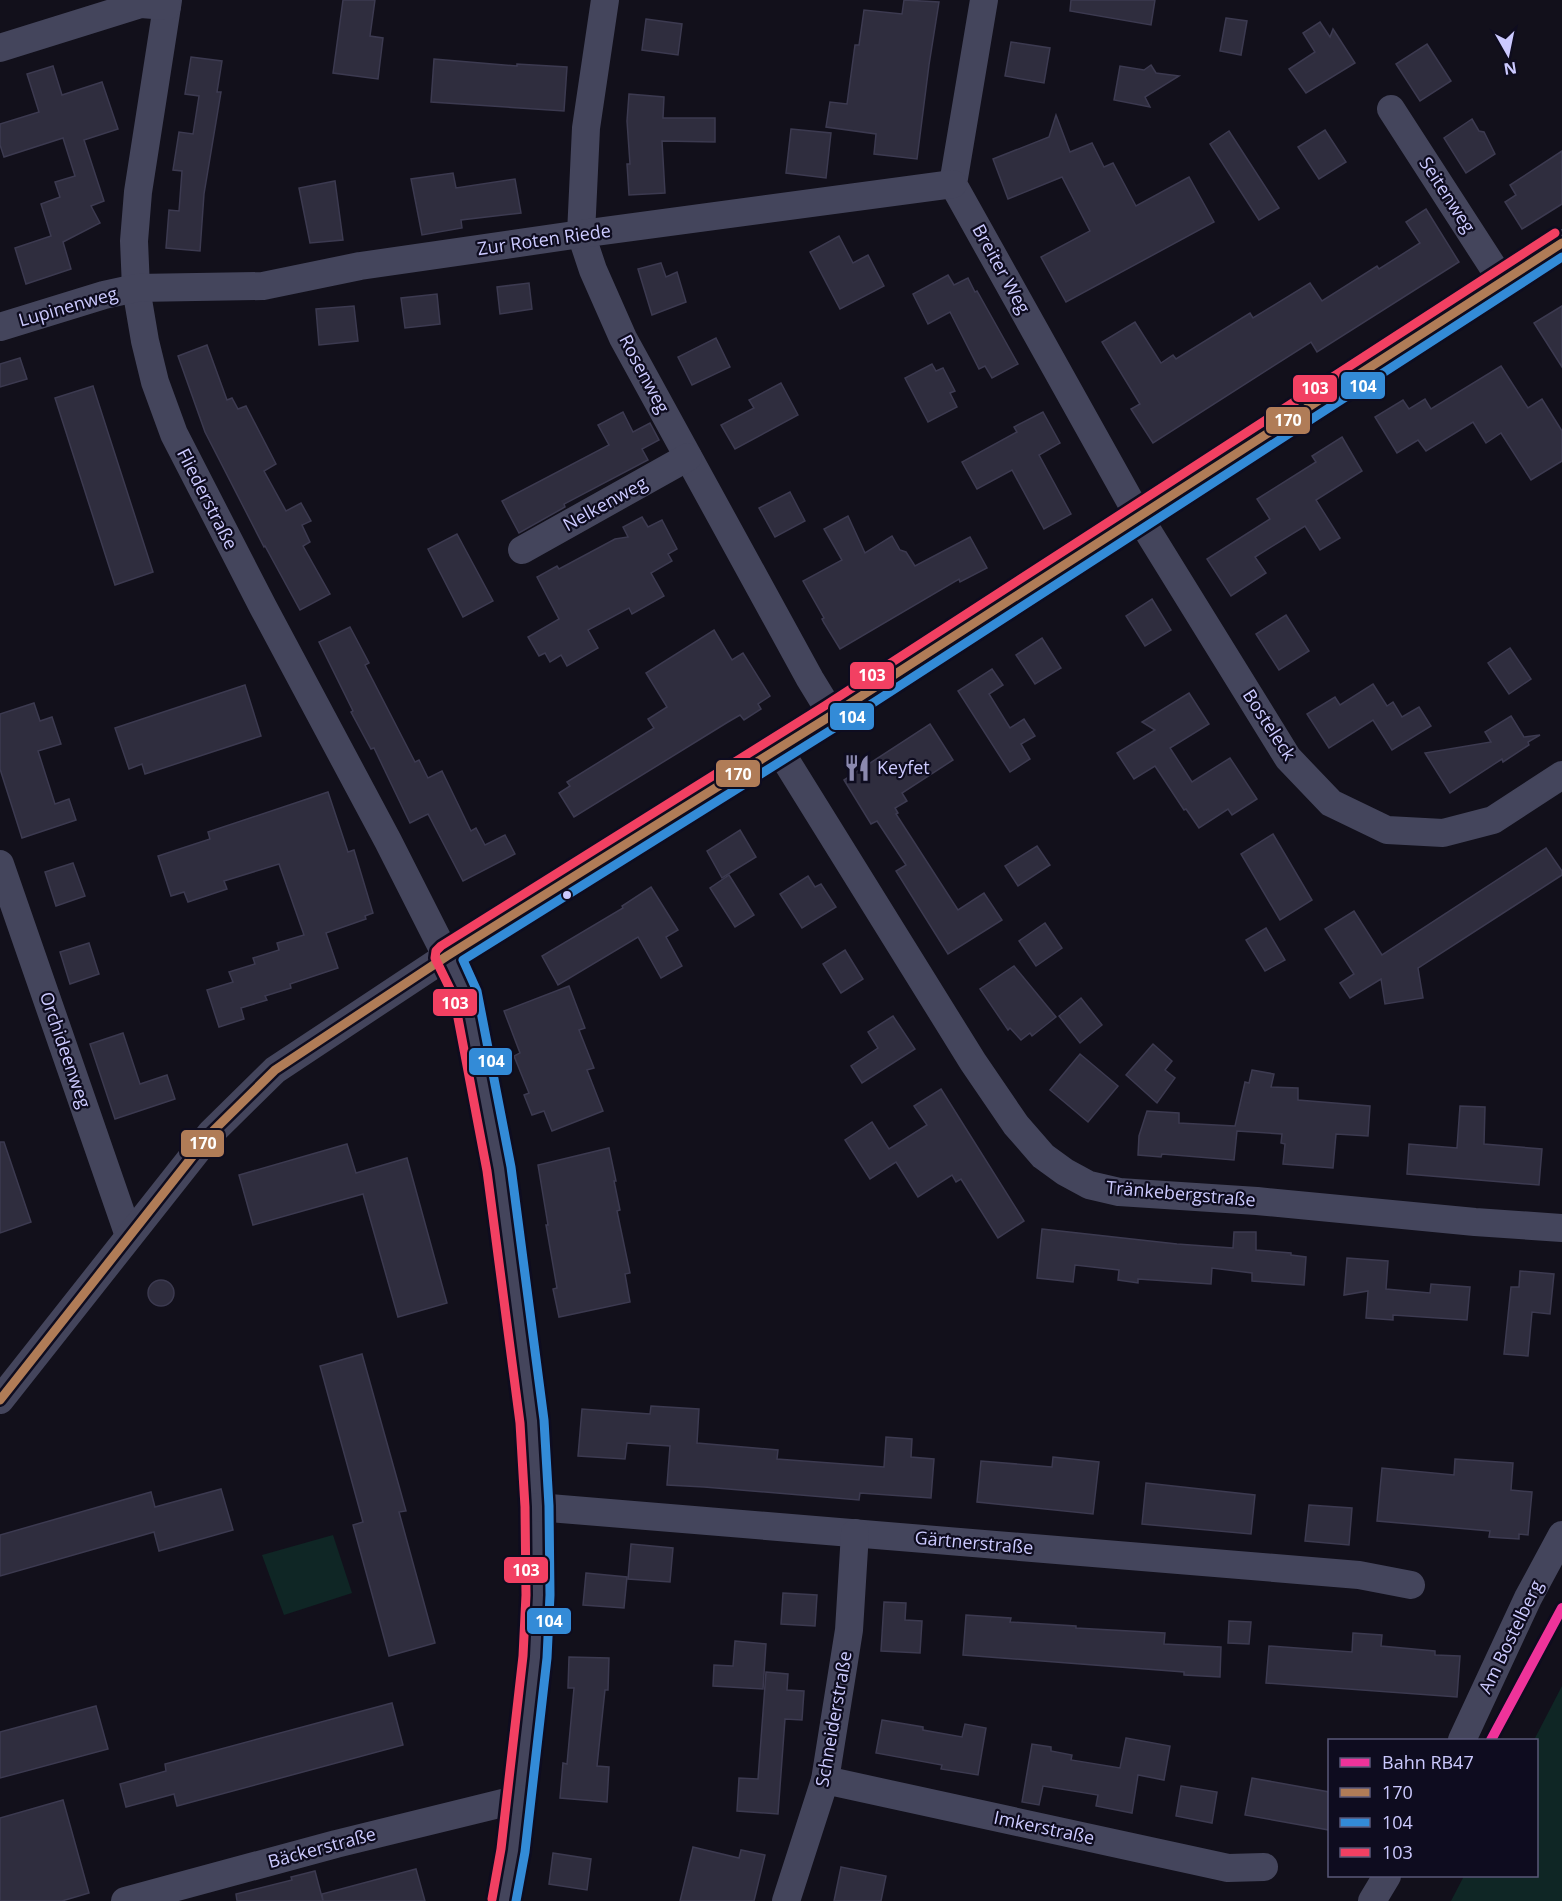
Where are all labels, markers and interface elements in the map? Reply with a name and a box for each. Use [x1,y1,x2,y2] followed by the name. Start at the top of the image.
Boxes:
[1478,24,1538,84] north arrow
[1502,57,1518,81] text: N
[1414,152,1481,237] street label: Seitenweg
[476,218,612,260] street label: Zur Roten Riede
[967,220,1036,318] street label: Breiter Weg
[15,280,120,332] street label: Lupinenweg
[614,330,676,417] street label: Rosenweg
[1340,371,1386,400] line badge: 104
[1292,374,1338,403] line badge: 103
[1349,375,1377,397] text: 104
[1301,377,1329,399] text: 103
[1265,406,1311,435] line badge: 170
[1274,409,1302,431] text: 170
[172,444,244,553] street label: Fliederstraße
[558,470,651,536] street label: Nelkenweg
[849,661,895,690] line badge: 103
[858,664,886,686] text: 103
[1238,684,1302,765] street label: Bosteleck
[829,702,875,731] line badge: 104
[838,706,866,728] text: 104
[842,753,872,783] restaurant icon: Keyfet
[877,755,930,779] place label: Keyfet
[715,759,761,788] line badge: 170
[724,763,752,785] text: 170
[561,889,573,901] unlabelled marker
[35,988,97,1111] street label: Orchideenweg
[432,988,478,1017] line badge: 103
[441,992,469,1014] text: 103
[468,1047,513,1076] line badge: 104
[477,1050,505,1072] text: 104
[180,1129,225,1158] line badge: 170
[189,1132,217,1154] text: 170
[1105,1175,1257,1211] street label: Tränkebergstraße
[914,1525,1034,1559] street label: Gärtnerstraße
[503,1556,549,1584] line badge: 103
[512,1559,540,1581] text: 103
[1472,1576,1548,1697] street label: Am Bostelberg
[526,1607,572,1635] line badge: 104
[535,1610,563,1632] text: 104
[809,1649,857,1789] street label: Schneiderstraße
[1328,1739,1538,1877] legend
[1382,1750,1474,1774] text: Bahn RB47
[1382,1780,1413,1804] text: 170
[992,1805,1097,1849] street label: Imkerstraße
[1382,1810,1413,1834] text: 104
[265,1821,378,1873] street label: Bäckerstraße
[1382,1840,1413,1864] text: 103

